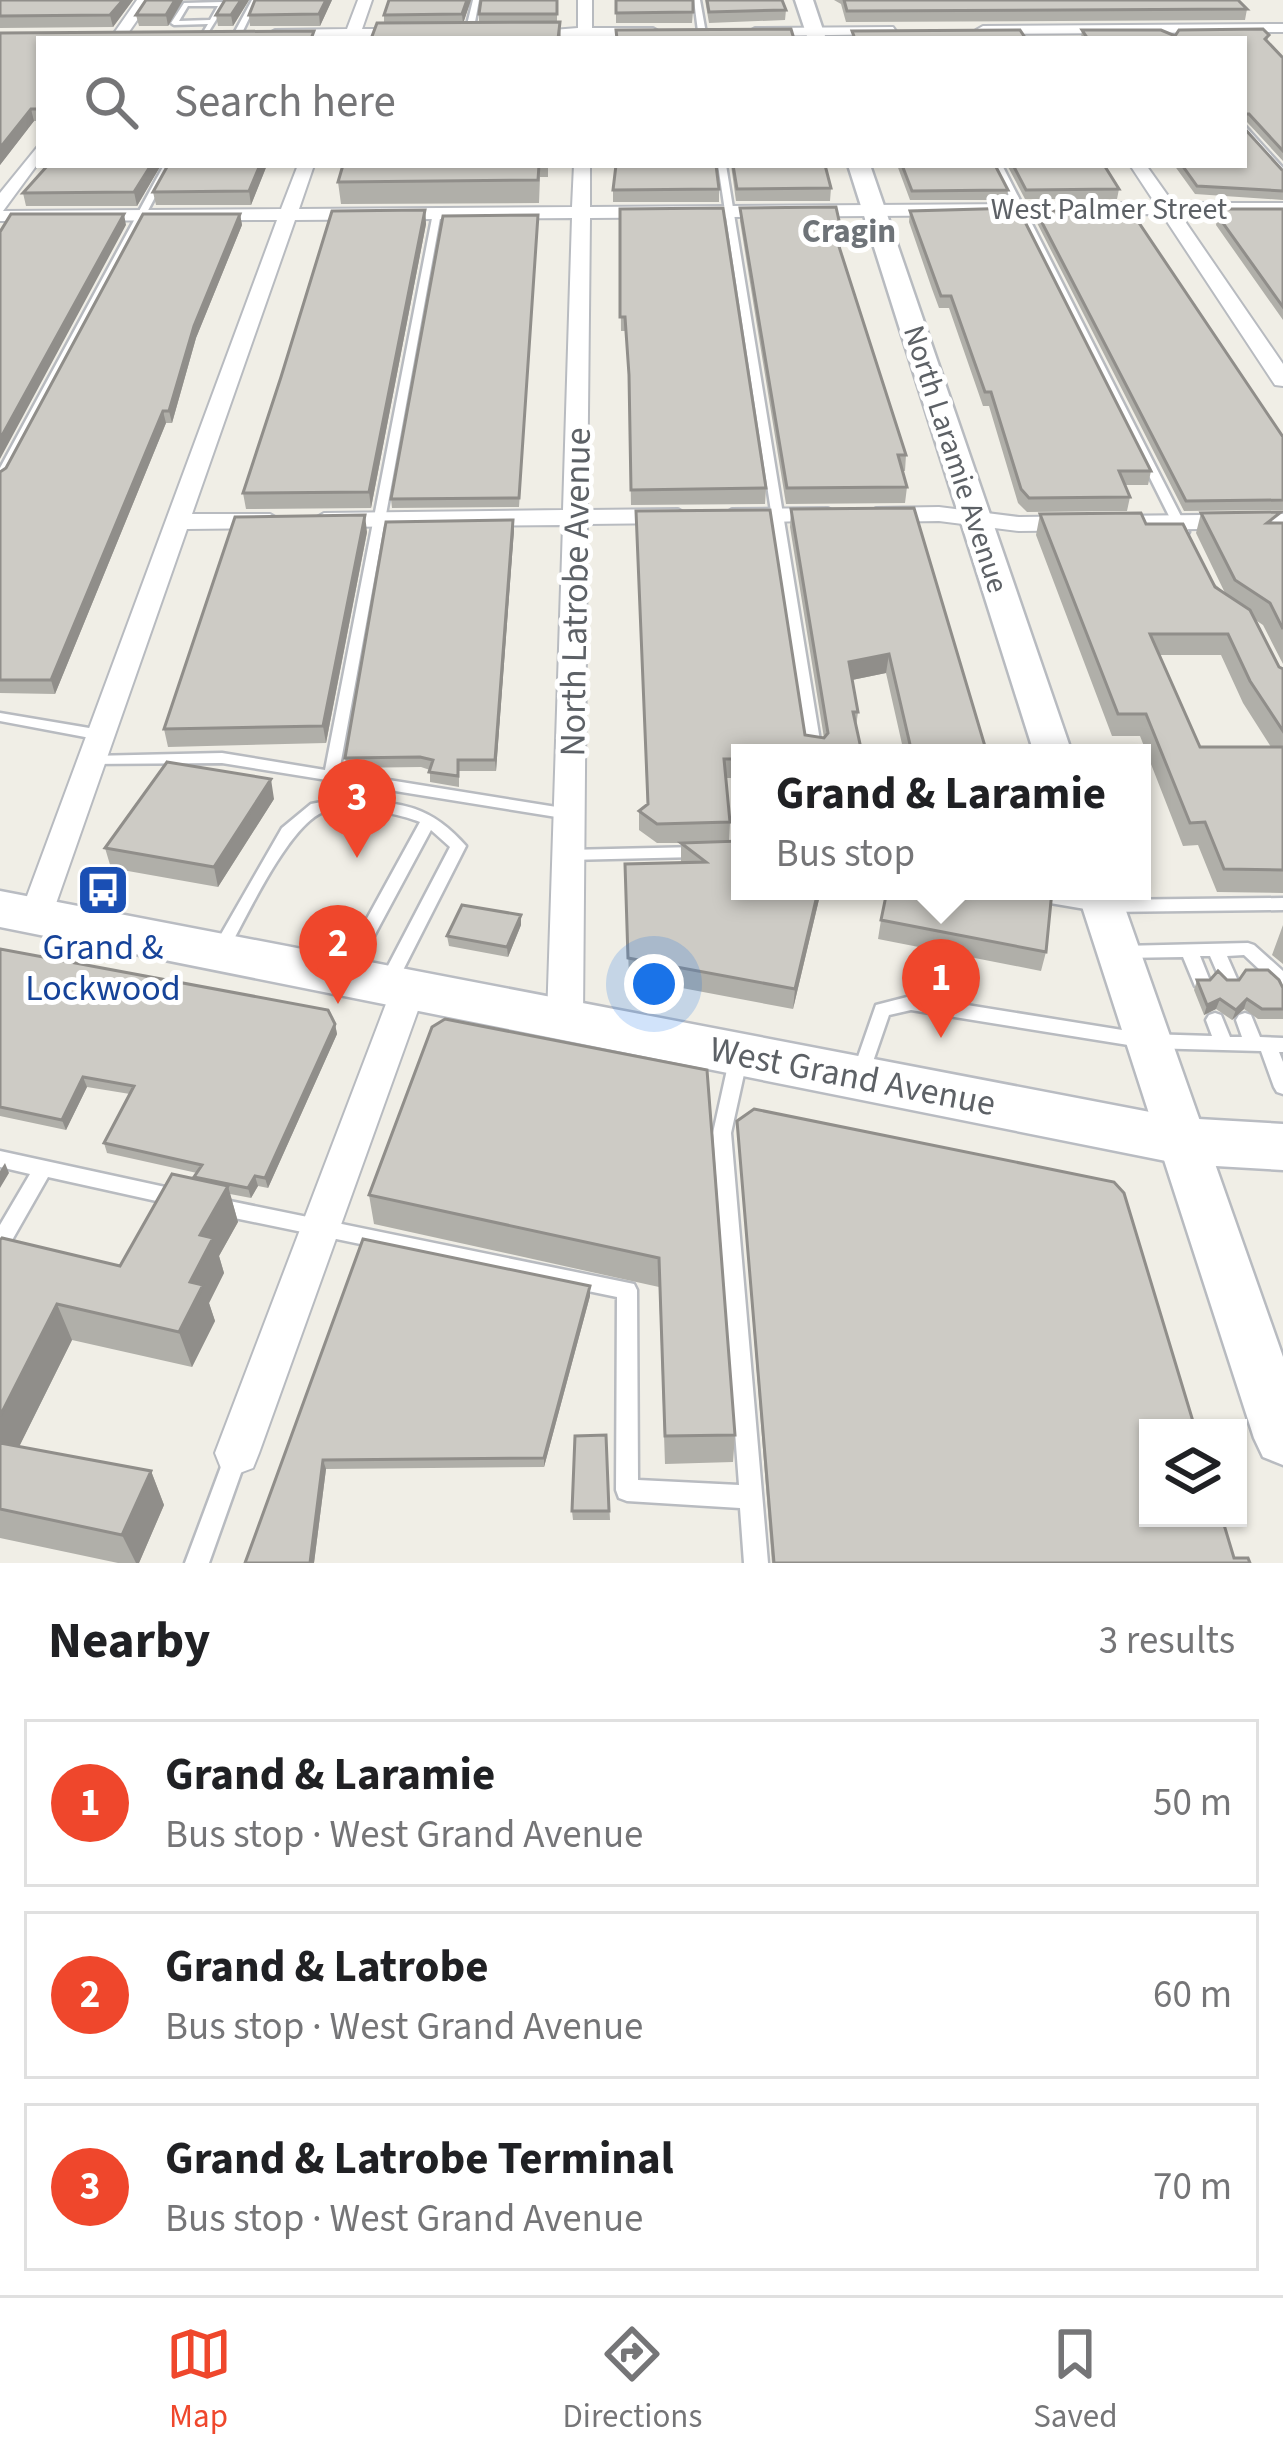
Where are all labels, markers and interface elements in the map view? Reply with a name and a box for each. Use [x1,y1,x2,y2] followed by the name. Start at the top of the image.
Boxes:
[36,36,1247,168] search box
[78,69,144,135] icon: search
[174,70,396,134] text: Search here
[991,188,1227,231] street label: West Palmer Street
[802,208,896,255] district label: Cragin
[892,320,1019,598] street label: North Laramie Avenue
[547,427,604,757] street label: North Latrobe Avenue
[731,744,1151,900] popup
[318,759,396,858] pin: 3
[776,762,1106,826] text: Grand & Laramie
[776,826,915,882] text: Bus stop
[75,862,131,918] bus stop icon: Grand & Lockwood
[299,905,377,1004] pin: 2
[25,922,181,1014] place label: Grand & Lockwood
[902,939,980,1038] pin: 1
[624,954,684,1014] your location
[706,1024,1000,1129] street label: West Grand Avenue
[1139,1419,1247,1527] map controls
[1139,1419,1247,1527] button: layers
[48,1605,210,1677] text: Nearby
[1099,1613,1235,1669] text: 3 results
[165,1743,495,1807] text: Grand & Laramie
[80,1775,100,1831] text: 1
[1153,1775,1232,1831] text: 50 m
[165,1807,643,1863] text: Bus stop · West Grand Avenue
[165,1935,489,1999] text: Grand & Latrobe
[80,1967,100,2023] text: 2
[1153,1967,1232,2023] text: 60 m
[165,1999,643,2055] text: Bus stop · West Grand Avenue
[165,2127,674,2191] text: Grand & Latrobe Terminal
[80,2159,100,2215] text: 3
[1153,2159,1232,2215] text: 70 m
[165,2191,643,2247] text: Bus stop · West Grand Avenue
[166,2321,232,2440] tab: Map
[563,2321,702,2440] tab: Directions
[1033,2321,1117,2440] tab: Saved

